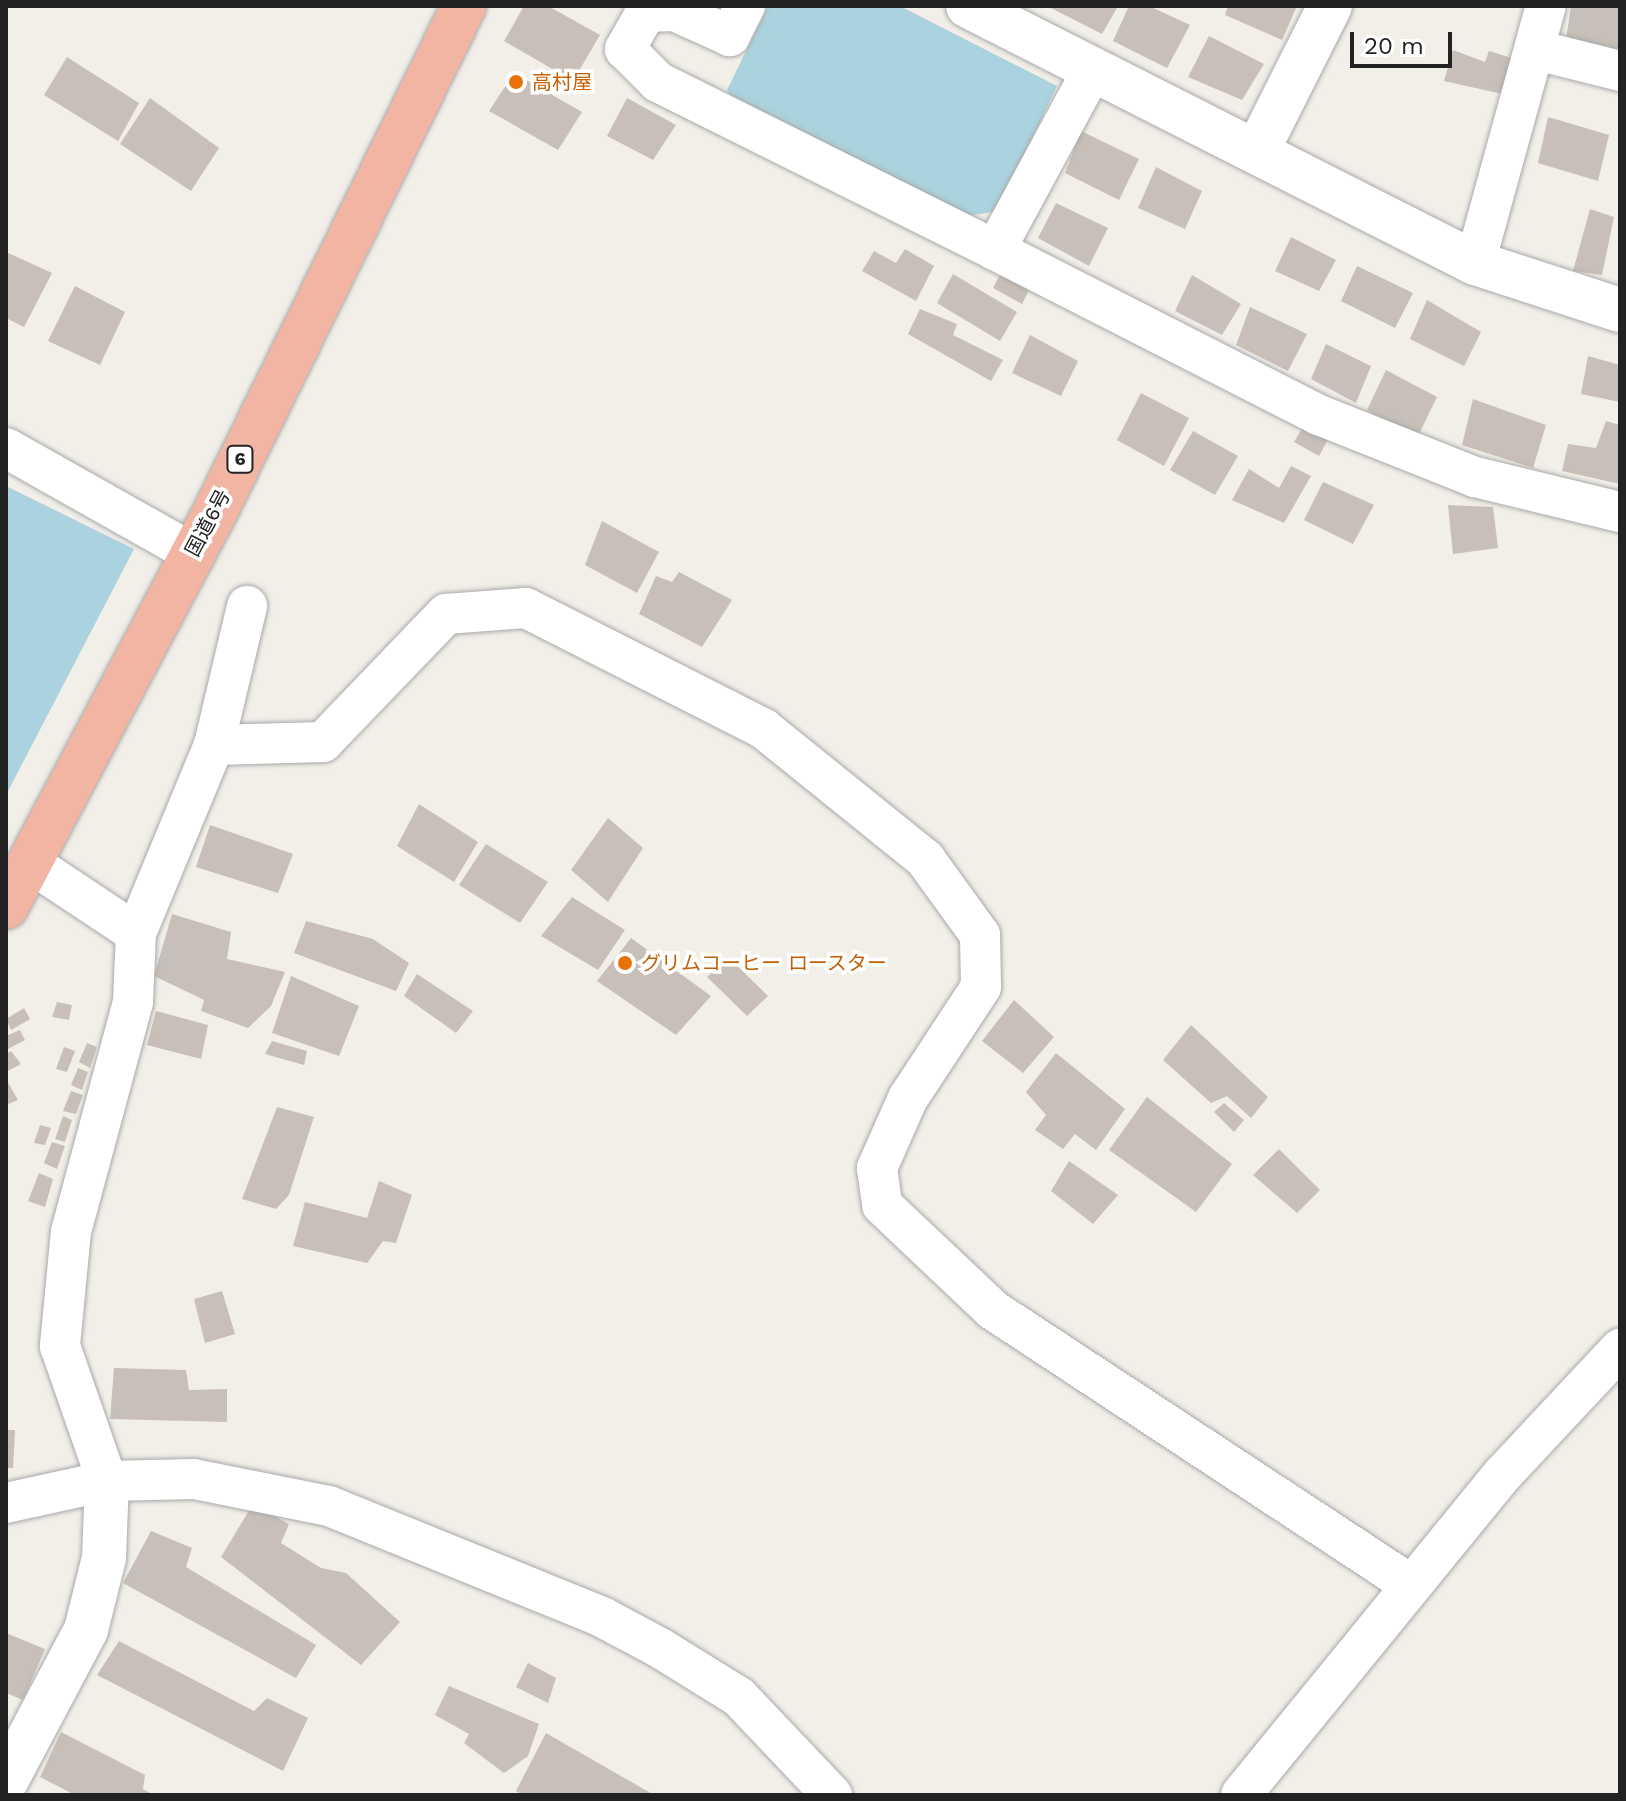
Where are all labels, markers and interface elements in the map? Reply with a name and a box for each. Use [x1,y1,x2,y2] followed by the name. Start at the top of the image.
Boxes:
[1354,16,1456,66] scale bar
[1364,32,1424,60] text: 20 m
[532,70,592,94] place label: 高村屋
[507,73,525,91] marker: 高村屋
[226,445,254,473] road number: 6
[180,486,236,560] street label: 国道6号
[641,951,888,975] place label: グリムコーヒー ロースター
[616,954,634,972] marker: グリムコーヒー ロースター

